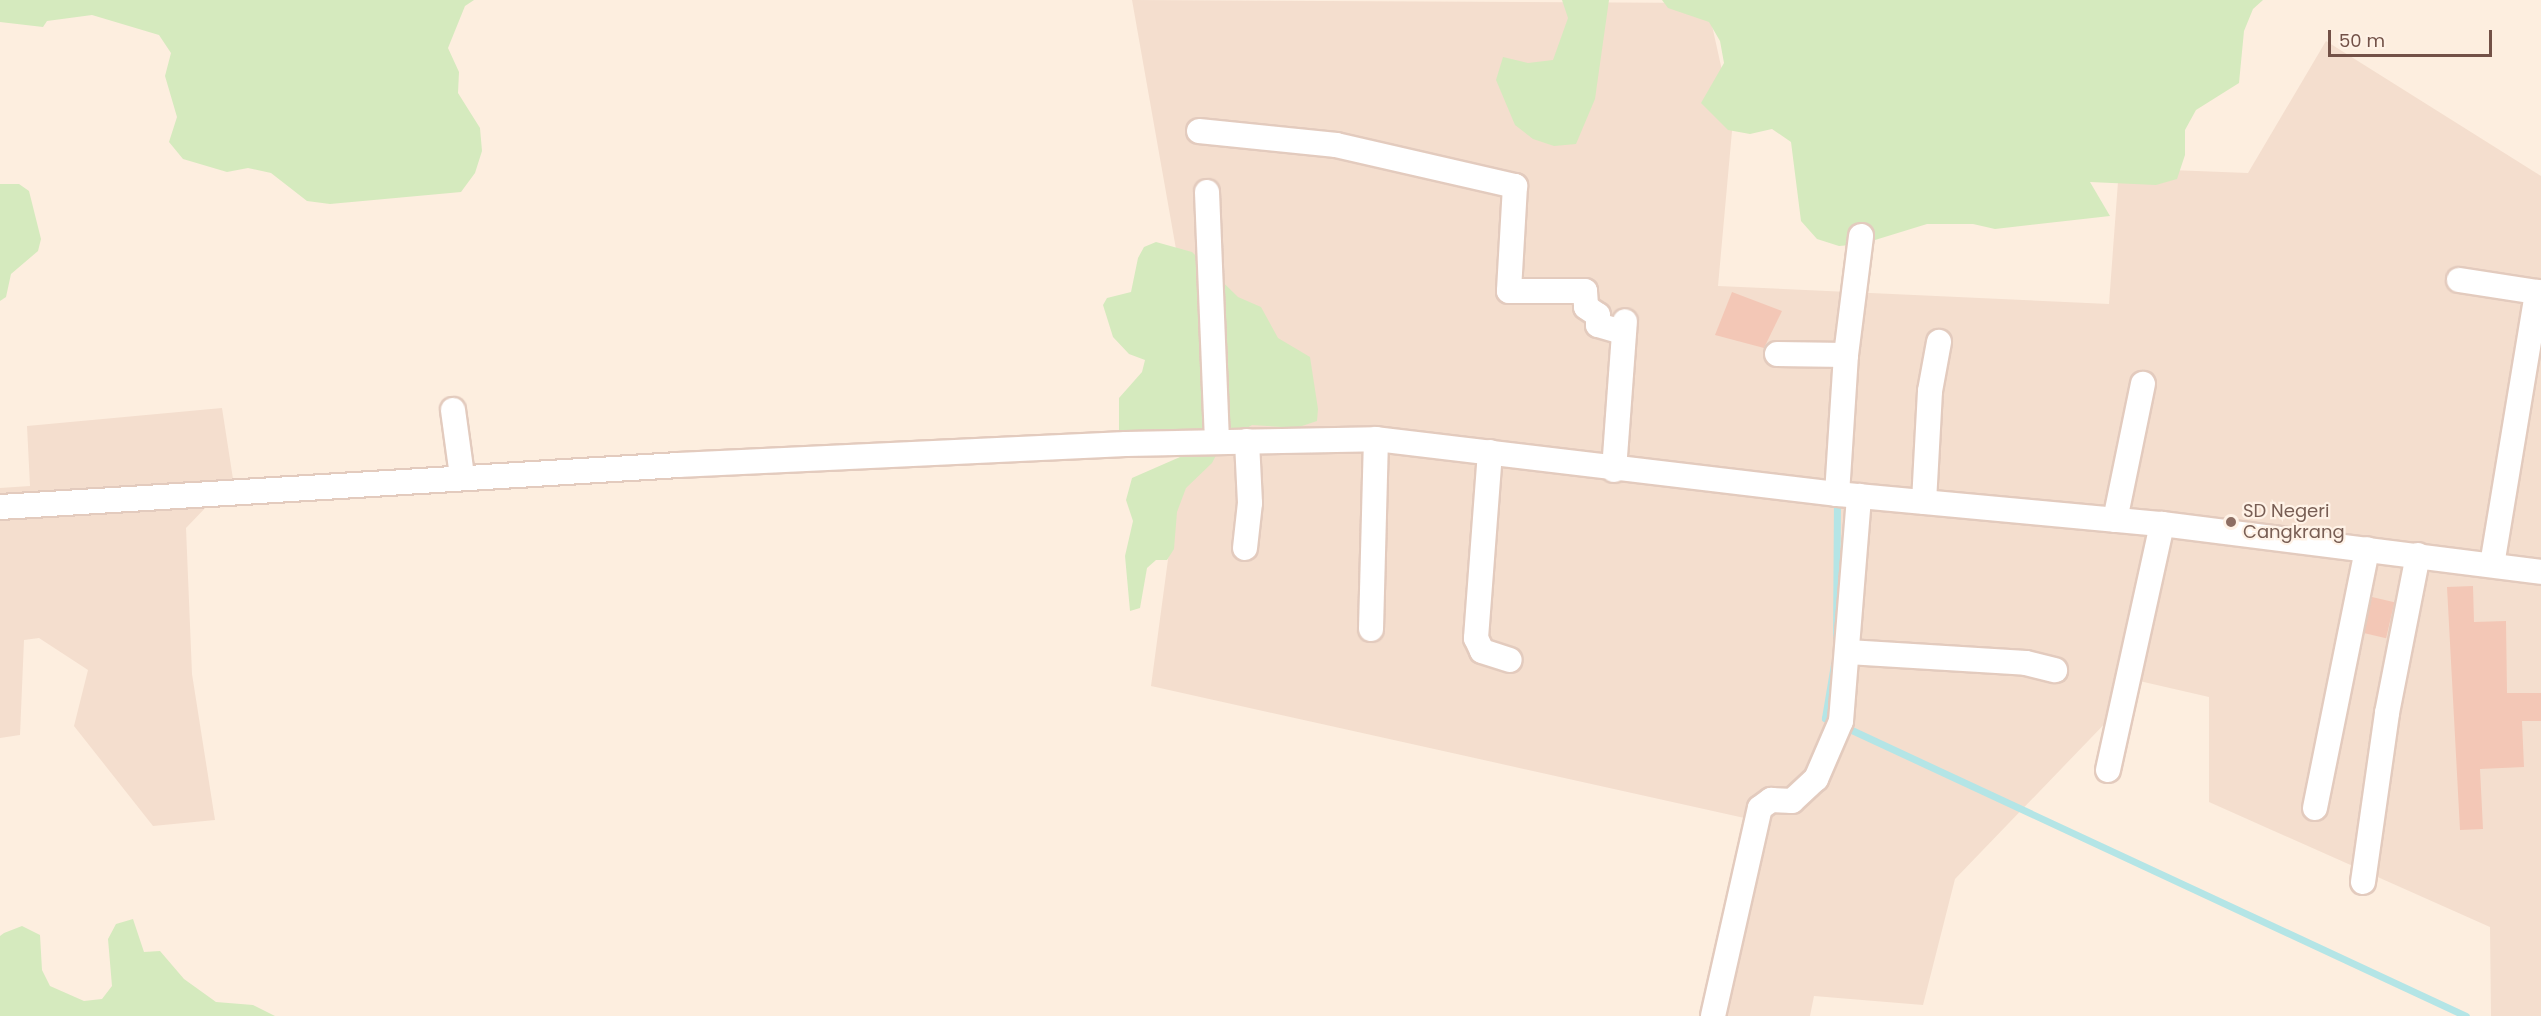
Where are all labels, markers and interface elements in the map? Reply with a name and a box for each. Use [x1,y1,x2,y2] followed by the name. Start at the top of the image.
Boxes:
[2331,18,2494,56] scale bar
[2339,28,2385,53] text: 50 m
[2243,501,2345,544] place label: SD Negeri Cangkrang
[2224,515,2238,529] marker: SD Negeri Cangkrang

